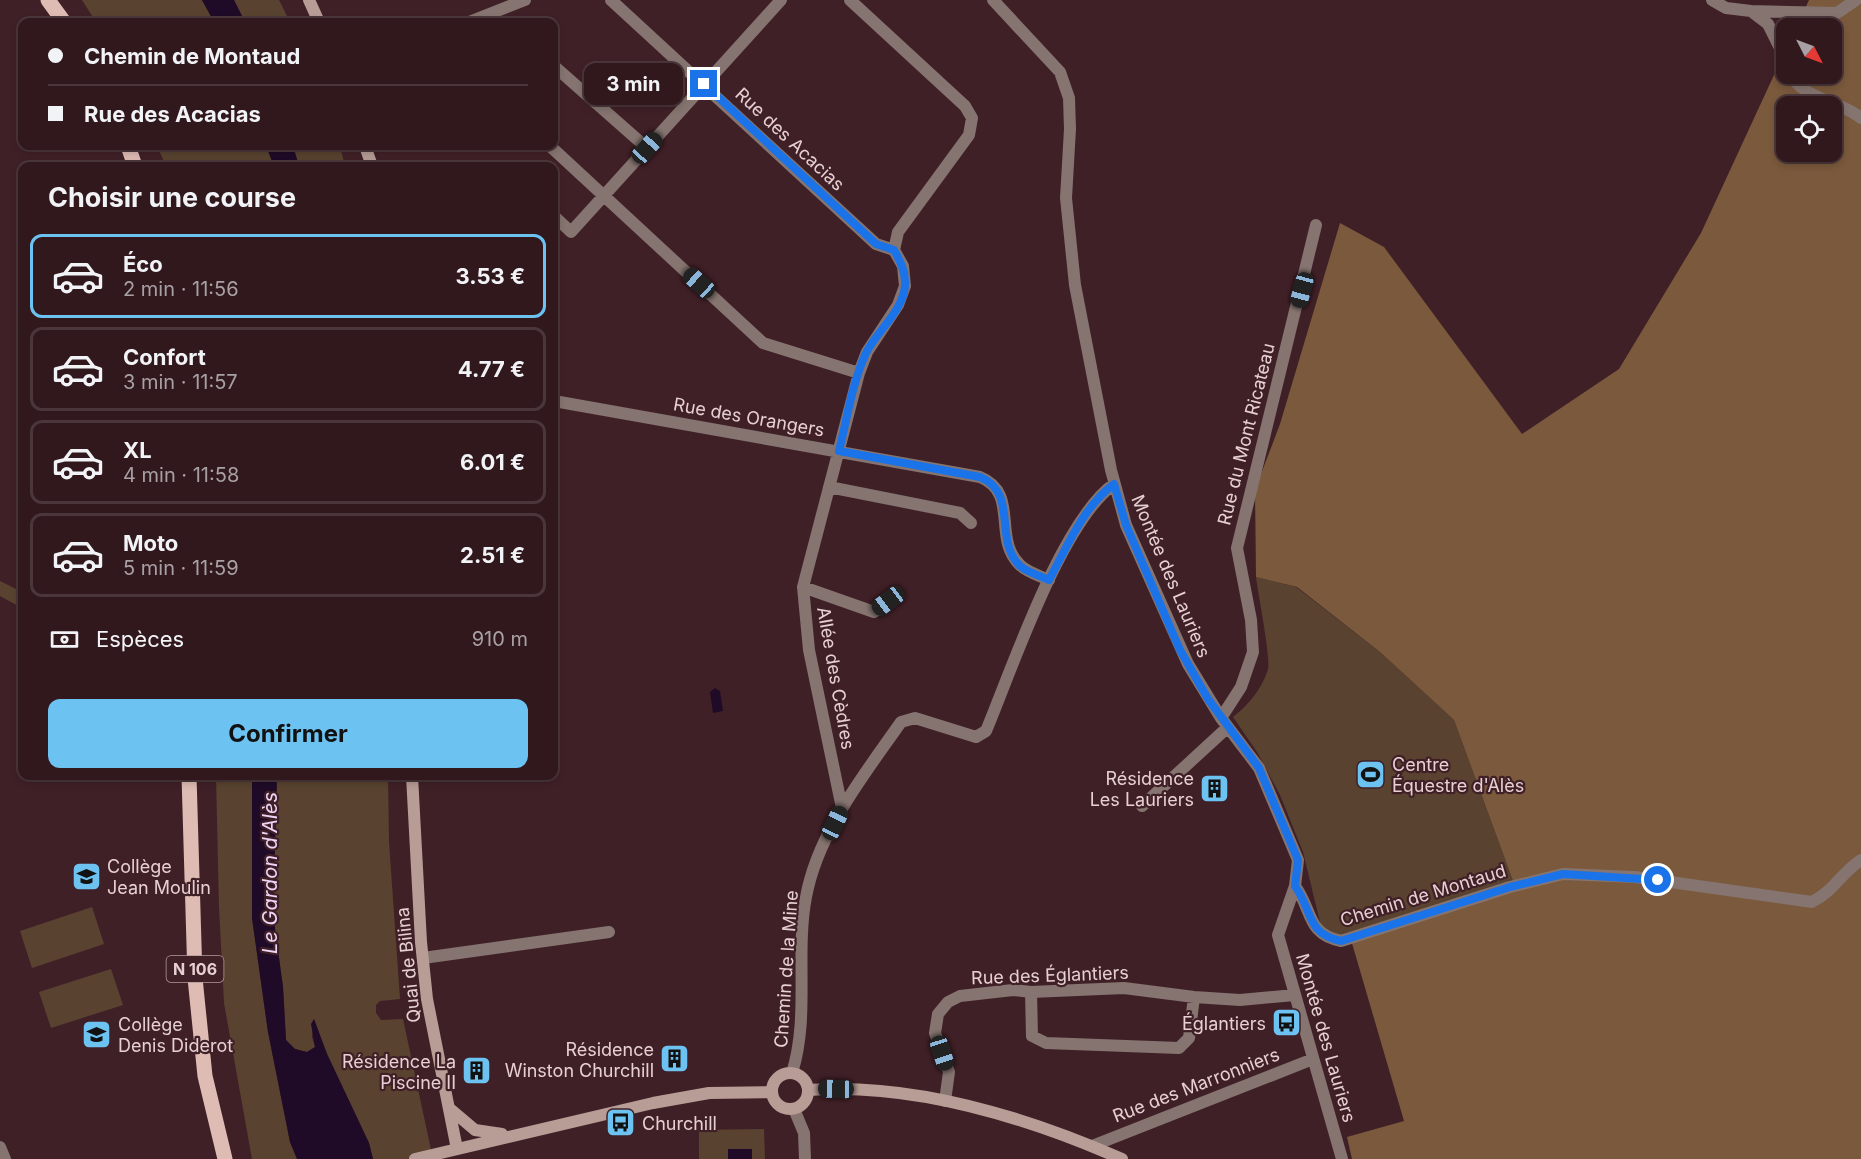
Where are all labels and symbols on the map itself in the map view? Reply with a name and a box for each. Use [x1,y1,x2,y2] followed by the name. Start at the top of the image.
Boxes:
[1776,18,1842,84] north arrow
[584,63,683,105] callout: 3 min
[690,70,717,97] route end
[731,83,849,195] street label: Rue des Acacias
[628,129,666,167] car
[680,264,718,302] car
[1289,270,1315,310] car
[1213,341,1279,527] street label: Rue du Mont Ricateau
[672,393,826,441] street label: Rue des Orangers
[1127,492,1215,660] street label: Montée des Lauriers
[868,583,908,619] car
[813,605,859,751] street label: Allée des Cèdres
[1392,754,1524,796] place label: Centre Équestre d'Alès
[1355,758,1387,790] sports icon: Centre Équestre d'Alès
[1090,768,1194,810] place label: Résidence Les Lauriers
[1199,772,1231,804] building icon: Résidence Les Lauriers
[258,792,282,954] water label: Le Gardon d'Alès
[819,803,851,843] car
[107,856,211,898] place label: Collège Jean Moulin
[70,860,102,892] school or university icon: Collège Jean Moulin
[1338,860,1508,930] street label: Chemin de Montaud
[1644,866,1671,893] route start
[770,889,802,1049] street label: Chemin de la Mine
[391,906,425,1024] street label: Quai de Bilina
[1292,951,1360,1125] street label: Montée des Lauriers
[166,956,224,982] road number: N 106
[971,961,1129,988] street label: Rue des Églantiers
[1271,1007,1303,1039] bus stop icon: Églantiers
[1182,1012,1266,1034] place label: Églantiers
[118,1014,233,1056] place label: Collège Denis Diderot
[81,1018,113,1050] school or university icon: Collège Denis Diderot
[928,1033,956,1073] car
[505,1039,654,1081] place label: Résidence Winston Churchill
[659,1043,691,1075] building icon: Résidence Winston Churchill
[1110,1043,1282,1127] street label: Rue des Marronniers
[342,1051,456,1093] place label: Résidence La Piscine II
[461,1055,493,1087] building icon: Résidence La Piscine II
[818,1080,854,1098] car
[605,1107,637,1139] bus stop icon: Churchill
[642,1113,717,1134] place label: Churchill

